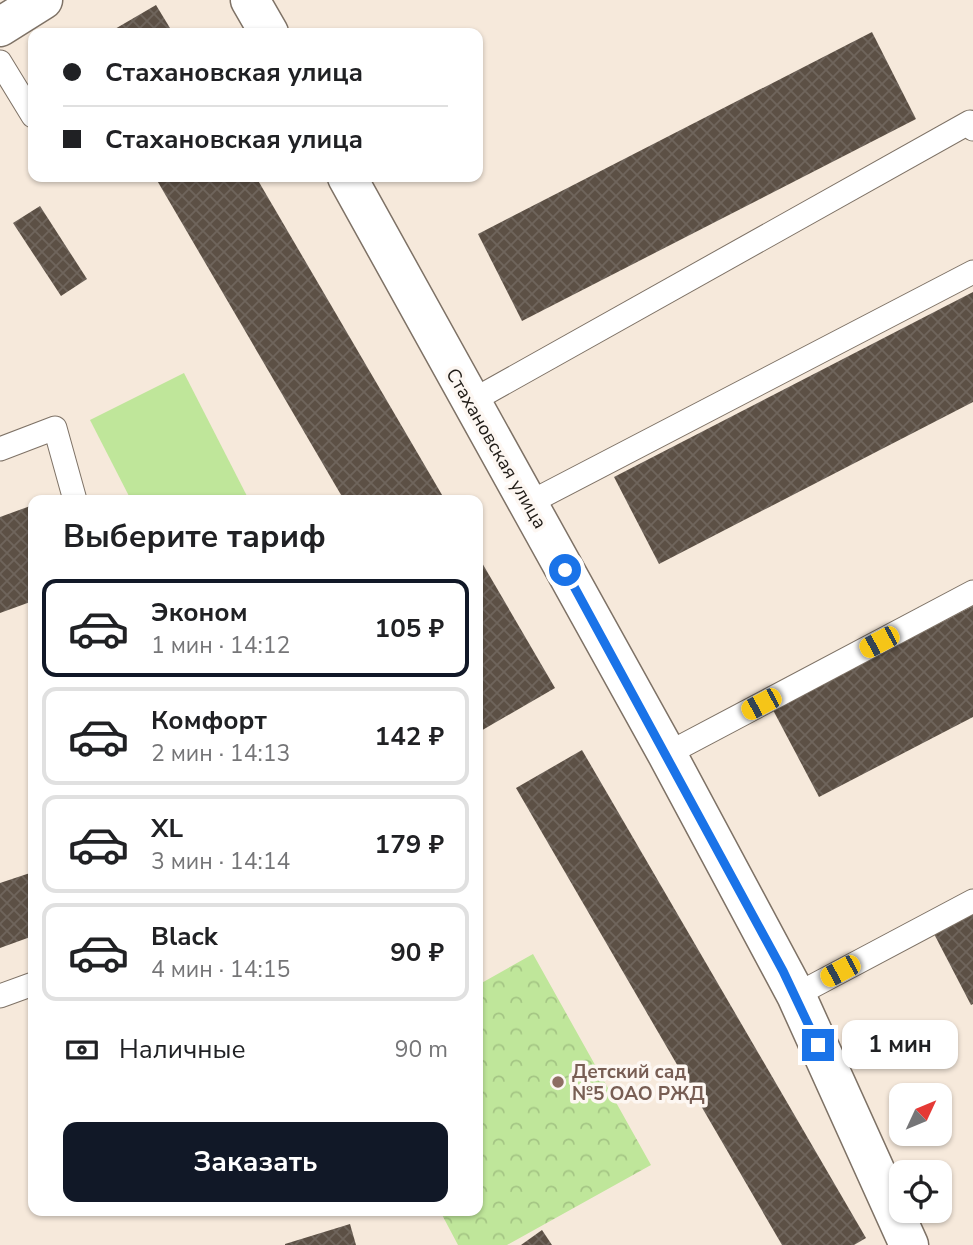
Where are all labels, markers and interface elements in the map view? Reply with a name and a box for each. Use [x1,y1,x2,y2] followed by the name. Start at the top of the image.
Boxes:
[105,55,363,90] text: Стахановская улица
[105,122,363,157] text: Стахановская улица
[440,363,553,534] street label: Стахановская улица
[63,515,326,558] text: Выберите тариф
[549,554,581,586] route start
[151,595,248,630] text: Эконом
[67,597,130,660] icon: car
[375,611,444,646] text: 105 ₽
[856,623,903,661] car
[151,630,290,661] text: 1 мин · 14:12
[738,685,785,723] car
[151,703,267,738] text: Комфорт
[67,705,130,768] icon: car
[375,719,444,754] text: 142 ₽
[151,738,290,769] text: 2 мин · 14:13
[151,811,183,846] text: XL
[67,813,130,876] icon: car
[375,827,444,862] text: 179 ₽
[151,846,290,877] text: 3 мин · 14:14
[151,919,218,954] text: Black
[67,921,130,984] icon: car
[390,935,444,970] text: 90 ₽
[817,952,864,990] car
[151,954,290,985] text: 4 мин · 14:15
[842,1020,958,1070] callout: 1 мин
[802,1029,834,1061] route end
[868,1029,932,1060] text: 1 мин
[63,1031,101,1069] icon: cash
[119,1032,246,1067] text: Наличные
[395,1034,448,1065] text: 90 m
[572,1059,705,1107] place label: Детский сад №5 ОАО РЖД
[550,1074,566,1090] marker: Детский сад №5 ОАО РЖД
[889,1083,952,1146] north arrow
[889,1083,952,1223] map controls
[63,1122,448,1202] button: Заказать
[889,1160,952,1223] button: locate

